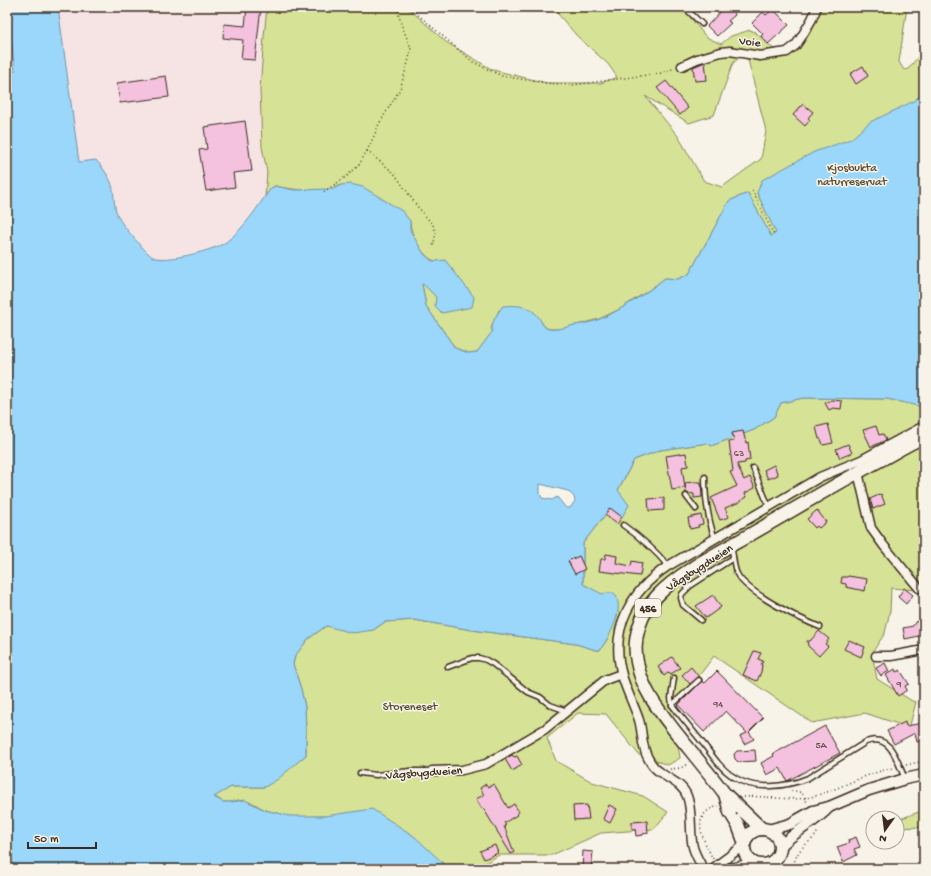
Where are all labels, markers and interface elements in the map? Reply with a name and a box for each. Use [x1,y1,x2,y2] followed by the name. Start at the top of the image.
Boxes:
[737,35,762,51] street label: Voie
[817,162,888,190] park label: Kjosbukta naturreservat
[734,448,744,460] house number: 63
[663,542,736,596] street label: Vågsbygdveien
[635,599,661,617] road number: 456
[895,679,902,691] house number: 9
[712,699,723,711] house number: 94
[383,701,438,715] park label: Storeneset
[815,740,828,752] house number: 5A
[384,764,463,784] street label: Vågsbygdveien
[865,810,905,850] north arrow
[28,824,96,850] scale bar
[878,831,888,844] text: N
[34,833,59,847] text: 50 m

